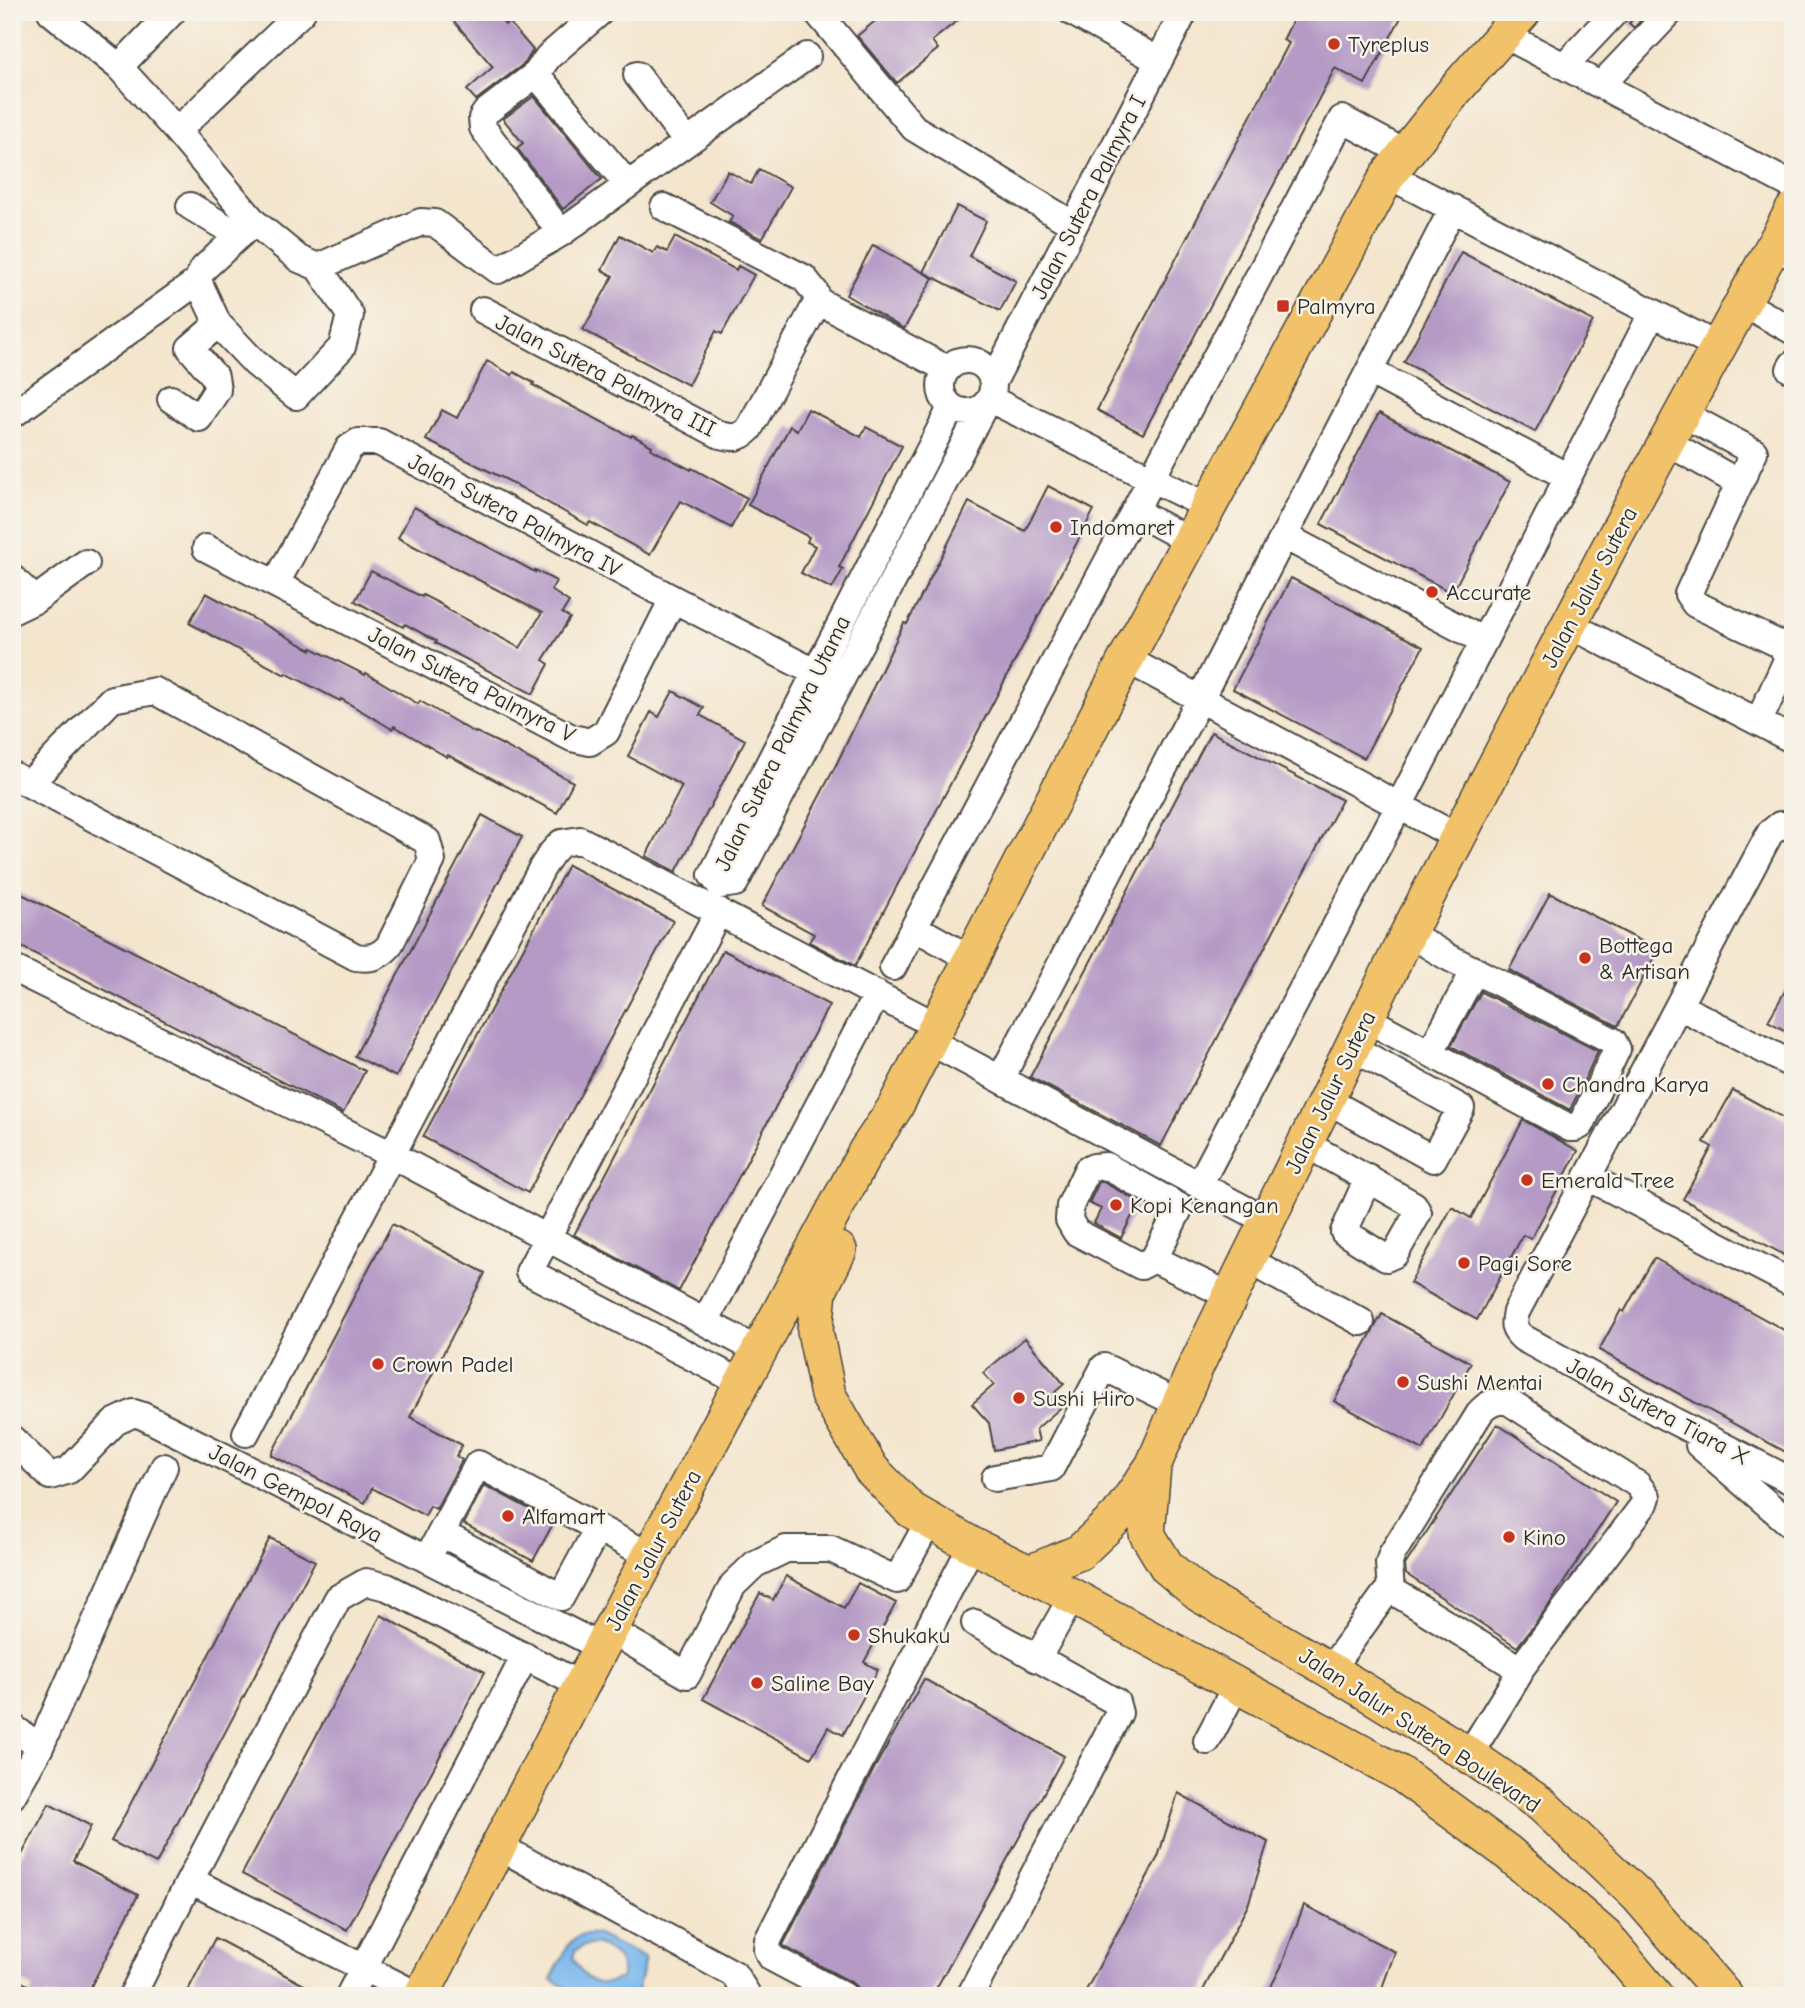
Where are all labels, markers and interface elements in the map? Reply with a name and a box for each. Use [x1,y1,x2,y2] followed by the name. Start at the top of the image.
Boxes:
[1348,31,1429,58] place label: Tyreplus
[1326,36,1342,52] marker: Tyreplus
[1025,91,1152,304] street label: Jalan Sutera Palmyra I
[1297,293,1376,320] place label: Palmyra
[1275,298,1291,314] marker: Palmyra
[491,308,720,443] street label: Jalan Sutera Palmyra III
[404,448,627,583] street label: Jalan Sutera Palmyra IV
[1536,502,1643,672] street label: Jalan Jalur Sutera
[1070,514,1175,541] place label: Indomaret
[1048,519,1064,535] marker: Indomaret
[1446,579,1531,606] place label: Accurate
[1424,584,1440,600] marker: Accurate
[709,611,856,875] street label: Jalan Sutera Palmyra Utama
[364,621,580,749] street label: Jalan Sutera Palmyra V
[1599,932,1690,985] place label: Bottega & Artisan
[1577,950,1593,966] marker: Bottega & Artisan
[1279,1006,1382,1178] street label: Jalan Jalur Sutera
[1562,1071,1709,1098] place label: Chandra Karya
[1540,1076,1556,1092] marker: Chandra Karya
[1541,1167,1675,1194] place label: Emerald Tree
[1519,1172,1535,1188] marker: Emerald Tree
[1130,1192,1279,1219] place label: Kopi Kenangan
[1108,1197,1124,1213] marker: Kopi Kenangan
[1478,1250,1572,1277] place label: Pagi Sore
[1456,1255,1472,1271] marker: Pagi Sore
[392,1351,514,1378] place label: Crown Padel
[1562,1352,1754,1471] street label: Jalan Sutera Tiara X
[370,1356,386,1372] marker: Crown Padel
[1417,1369,1543,1396] place label: Sushi Mentai
[1395,1374,1411,1390] marker: Sushi Mentai
[1033,1385,1135,1412] place label: Sushi Hiro
[1011,1390,1027,1406] marker: Sushi Hiro
[205,1438,387,1549] street label: Jalan Gempol Raya
[600,1465,707,1635] street label: Jalan Jalur Sutera
[522,1503,606,1530] place label: Alfamart
[500,1508,516,1524] marker: Alfamart
[1523,1524,1566,1551] place label: Kino
[1501,1529,1517,1545] marker: Kino
[868,1622,950,1649] place label: Shukaku
[846,1627,862,1643] marker: Shukaku
[1294,1642,1545,1819] street label: Jalan Jalur Sutera Boulevard
[771,1670,875,1697] place label: Saline Bay
[749,1675,765,1691] marker: Saline Bay

